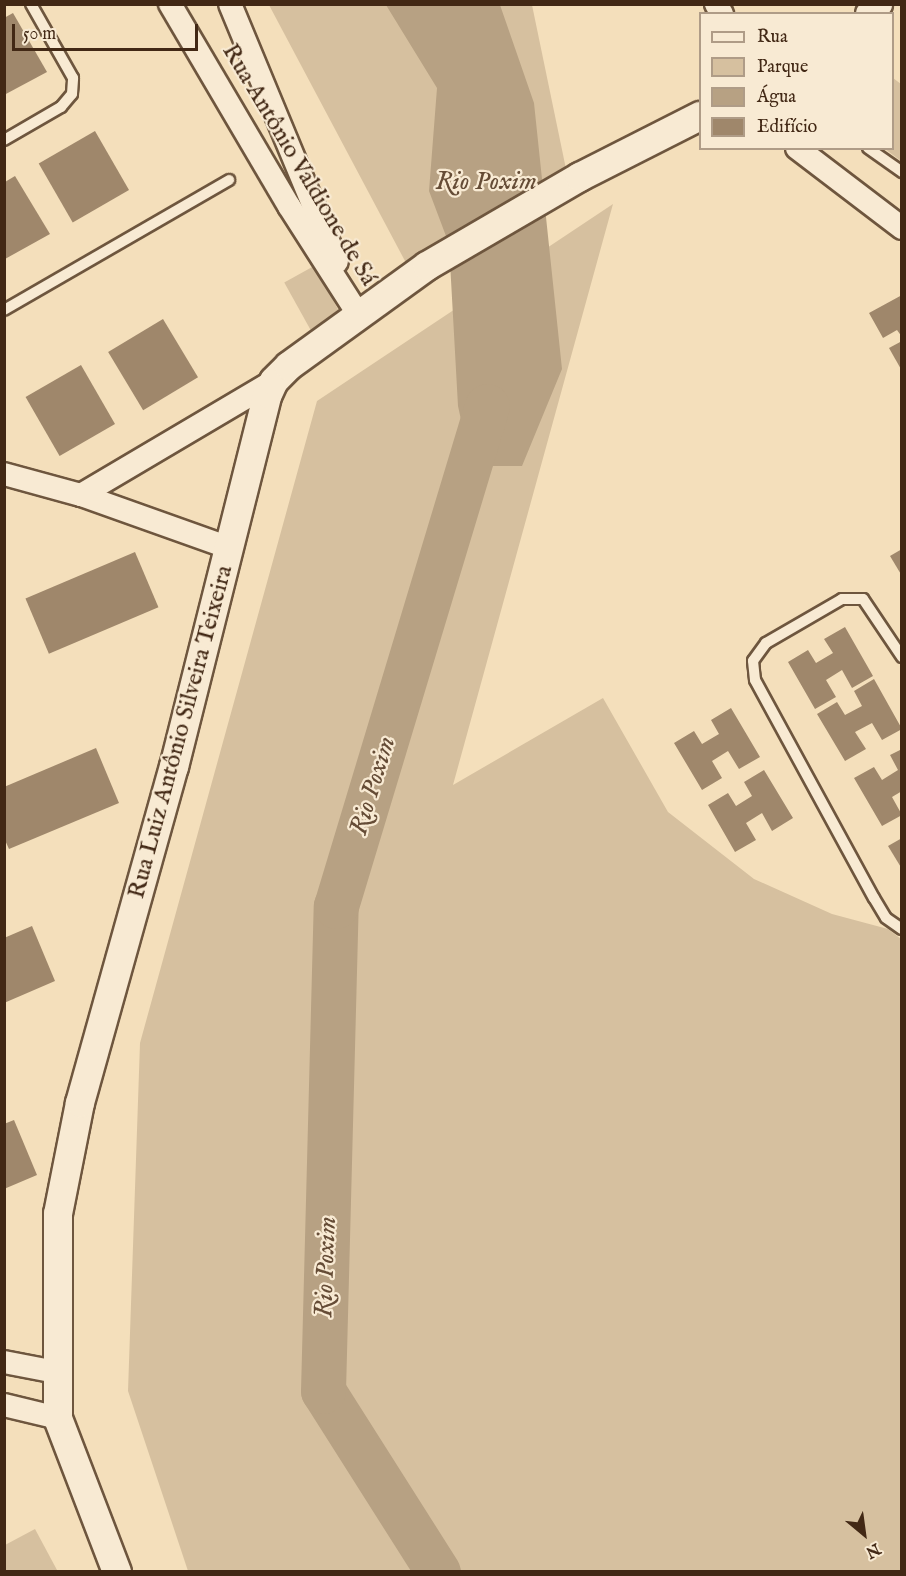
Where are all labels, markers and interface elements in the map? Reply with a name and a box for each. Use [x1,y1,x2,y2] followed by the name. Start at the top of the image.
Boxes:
[15,12,201,50] scale bar
[699,12,894,150] legend
[23,23,56,46] text: 50 m
[757,26,788,49] text: Rua
[215,39,383,291] street label: Rua Antônio Valdione de Sá
[757,56,808,79] text: Parque
[757,86,796,109] text: Água
[757,116,817,139] text: Edifício
[435,166,537,198] water label: Rio Poxim
[123,562,239,902] street label: Rua Luiz Antônio Silveira Teixeira
[343,733,403,839] water label: Rio Poxim
[309,1216,343,1318] water label: Rio Poxim
[834,1504,894,1564] north arrow
[862,1538,884,1562] text: N

